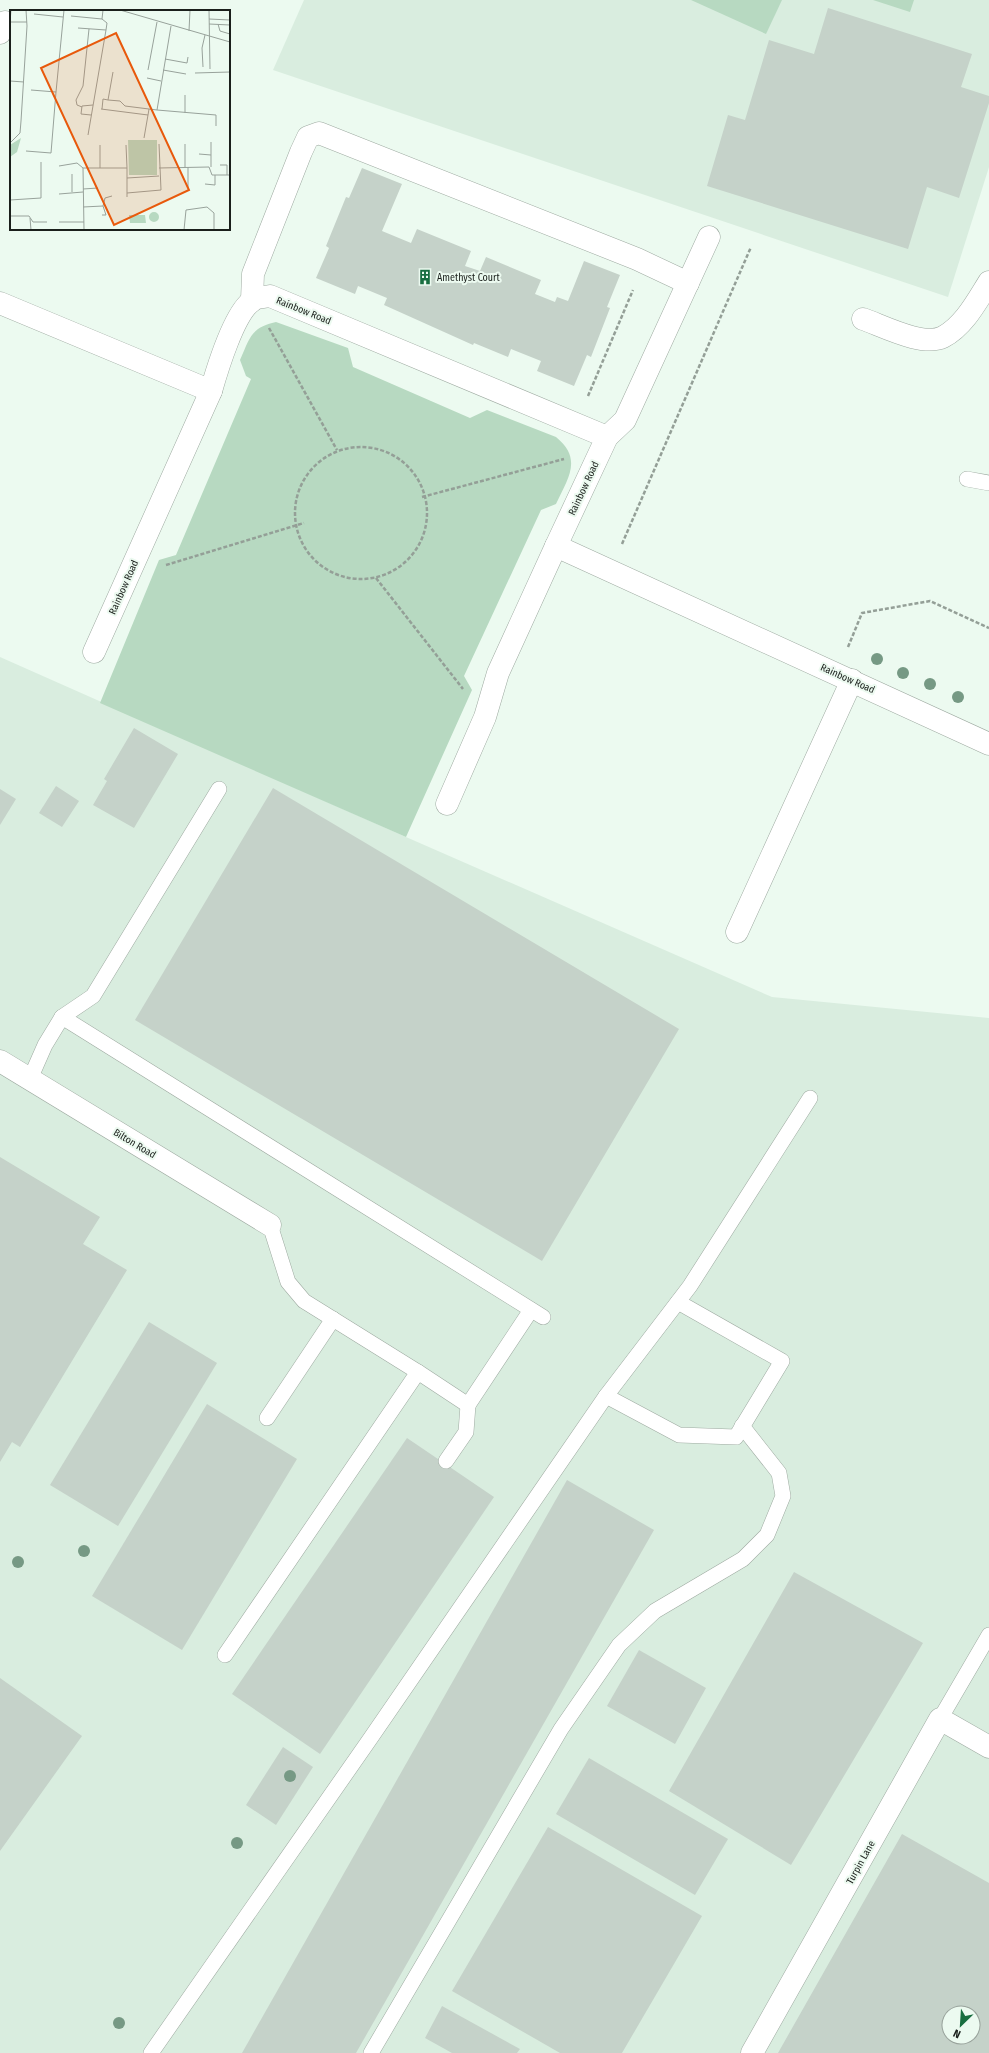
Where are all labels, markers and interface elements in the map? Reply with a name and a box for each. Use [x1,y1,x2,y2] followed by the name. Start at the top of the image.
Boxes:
[10,10,230,230] inset map
[416,268,434,286] building icon: Amethyst Court
[437,272,500,284] place label: Amethyst Court
[274,294,333,327] street label: Rainbow Road
[566,459,602,517] street label: Rainbow Road
[107,558,141,616] street label: Rainbow Road
[819,662,877,696] street label: Rainbow Road
[111,1127,158,1161] street label: Bilton Road
[844,1839,878,1886] street label: Turpin Lane
[941,2005,981,2045] north arrow
[951,2026,963,2041] text: N

